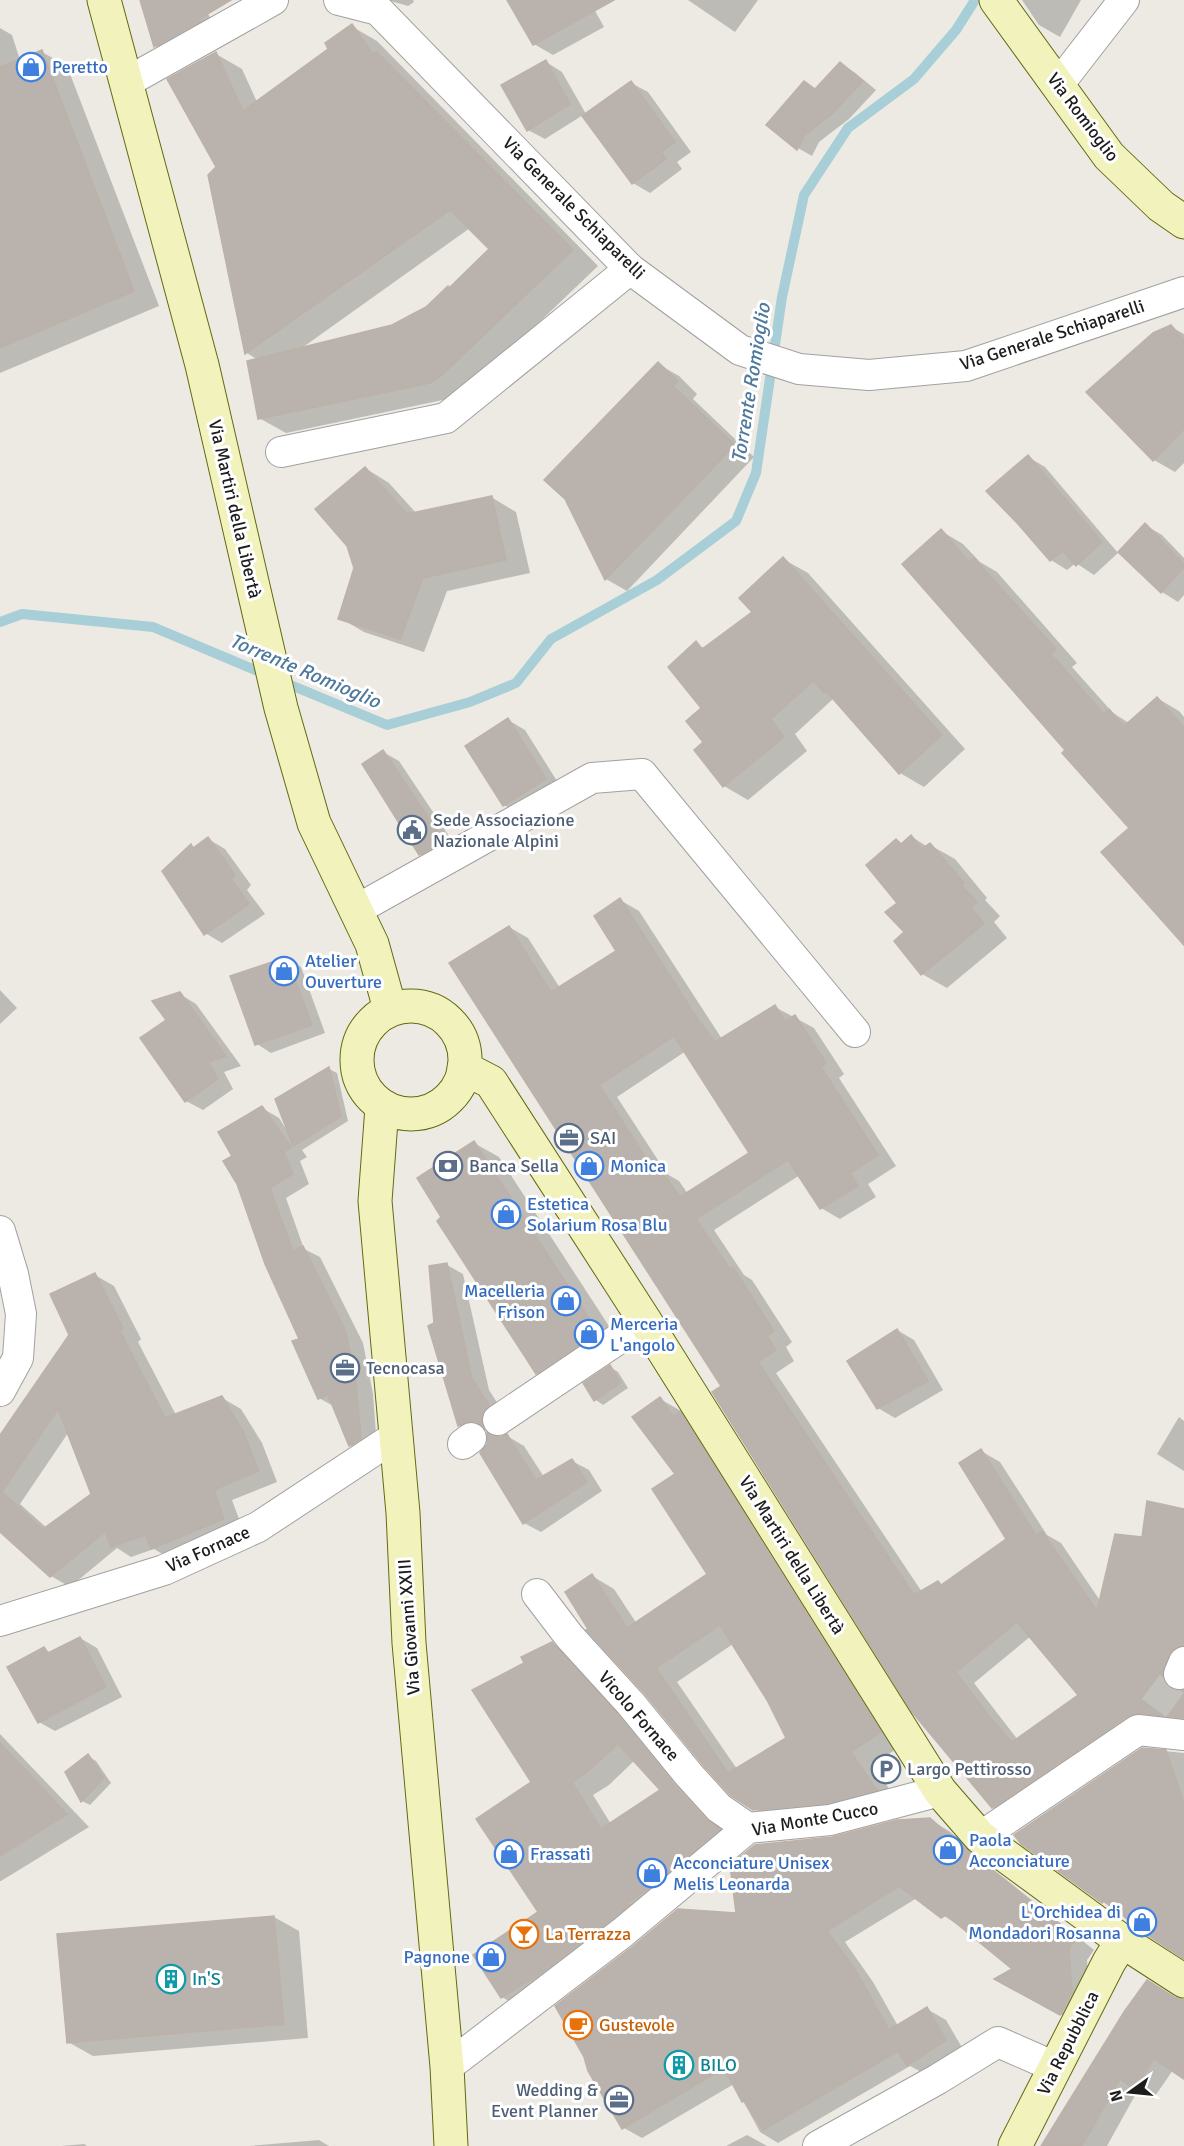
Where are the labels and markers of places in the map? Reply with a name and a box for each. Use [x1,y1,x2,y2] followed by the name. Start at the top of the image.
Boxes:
[15,51,47,83] shop icon: Peretto
[52,56,108,78] place label: Peretto
[433,809,574,852] place label: Sede Associazione Nazionale Alpini
[396,814,428,846] public building icon: Sede Associazione Nazionale Alpini
[305,950,382,993] place label: Atelier Ouverture
[268,955,300,987] shop icon: Atelier Ouverture
[553,1122,585,1154] office icon: SAI
[590,1127,616,1149] place label: SAI
[432,1150,464,1182] bank icon: Banca Sella
[573,1150,605,1182] shop icon: Monica
[469,1155,559,1177] place label: Banca Sella
[610,1155,666,1177] place label: Monica
[527,1193,667,1236] place label: Estetica Solarium Rosa Blu
[490,1198,522,1230] shop icon: Estetica Solarium Rosa Blu
[464,1280,545,1323] place label: Macelleria Frison
[550,1285,582,1317] shop icon: Macelleria Frison
[610,1313,678,1356] place label: Merceria L'angolo
[573,1318,605,1350] shop icon: Merceria L'angolo
[329,1352,361,1384] office icon: Tecnocasa
[366,1357,445,1379] place label: Tecnocasa
[870,1753,902,1785] parking icon: Largo Pettirosso
[907,1758,1032,1780] place label: Largo Pettirosso
[969,1829,1070,1872] place label: Paola Acconciature
[932,1834,964,1866] shop icon: Paola Acconciature
[493,1838,525,1870] shop icon: Frassati
[530,1843,591,1865] place label: Frassati
[673,1852,830,1895] place label: Acconciature Unisex Melis Leonarda
[636,1857,668,1889] shop icon: Acconciature Unisex Melis Leonarda
[968,1901,1121,1944] place label: L'Orchidea di Mondadori Rosanna
[1126,1906,1158,1938] shop icon: L'Orchidea di Mondadori Rosanna
[508,1918,540,1950] bar icon: La Terrazza
[545,1923,631,1945] place label: La Terrazza
[475,1941,507,1973] shop icon: Pagnone
[404,1946,470,1968] place label: Pagnone
[155,1963,187,1995] building icon: In'S
[192,1968,221,1990] place label: In'S
[562,2009,594,2041] cafe icon: Gustevole
[599,2014,675,2036] place label: Gustevole
[663,2049,695,2081] building icon: BILO
[700,2054,737,2076] place label: BILO
[491,2079,598,2122] place label: Wedding & Event Planner
[603,2084,635,2116] office icon: Wedding & Event Planner

